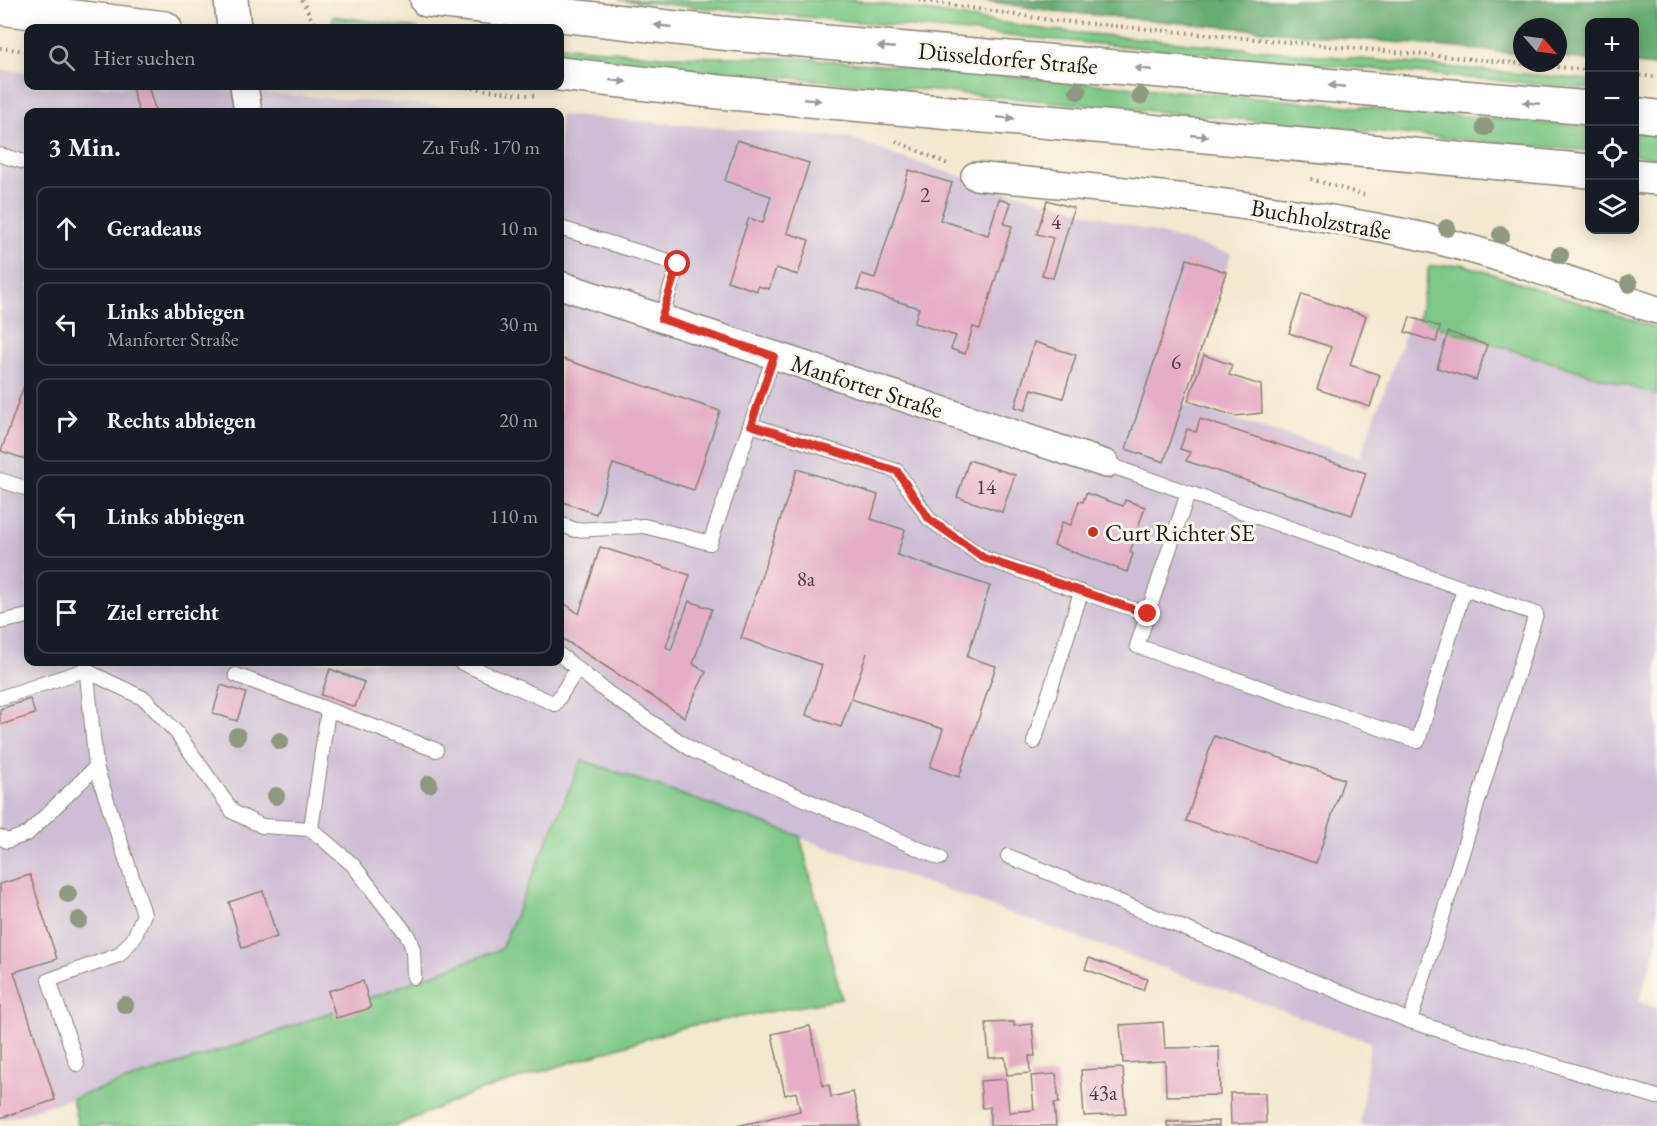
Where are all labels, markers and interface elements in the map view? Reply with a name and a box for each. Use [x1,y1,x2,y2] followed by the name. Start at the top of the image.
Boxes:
[1513,18,1567,72] north arrow
[1585,18,1639,234] map controls
[1585,18,1639,72] button: +
[654,21,673,31] one-way arrow
[24,24,564,90] search box
[917,35,1099,81] street label: Düsseldorfer Straße
[45,41,78,74] icon: search
[876,42,895,52] one-way arrow
[93,43,196,72] text: Hier suchen
[1133,64,1152,74] one-way arrow
[1585,72,1639,126] button: −
[608,76,627,85] one-way arrow
[1327,81,1346,91] one-way arrow
[802,95,821,105] one-way arrow
[1522,98,1541,108] one-way arrow
[996,113,1015,123] one-way arrow
[1585,126,1639,180] button: locate
[48,130,121,164] text: 3 Min.
[1191,131,1210,141] one-way arrow
[422,134,540,160] text: Zu Fuß · 170 m
[1585,180,1639,234] button: layers
[920,181,930,208] house number: 2
[1248,191,1394,247] street label: Buchholzstraße
[1051,208,1062,235] house number: 4
[50,212,83,245] icon: ahead
[107,214,201,243] text: Geradeaus
[499,215,538,241] text: 10 m
[664,250,690,276] route start
[107,297,245,326] text: Links abbiegen
[50,308,83,341] icon: left
[499,311,538,337] text: 30 m
[107,326,238,352] text: Manforter Straße
[787,347,947,425] street label: Manforter Straße
[1171,348,1181,375] house number: 6
[50,404,83,437] icon: right
[107,406,256,435] text: Rechts abbiegen
[499,407,538,433] text: 20 m
[976,473,997,500] house number: 14
[50,500,83,533] icon: left
[107,502,245,531] text: Links abbiegen
[490,503,538,529] text: 110 m
[1105,517,1255,548] place label: Curt Richter SE
[1086,525,1100,539] marker: Curt Richter SE
[797,565,816,592] house number: 8a
[50,596,83,629] icon: arrive
[107,598,219,627] text: Ziel erreicht
[1134,600,1160,626] route end
[1089,1079,1118,1106] house number: 43a

